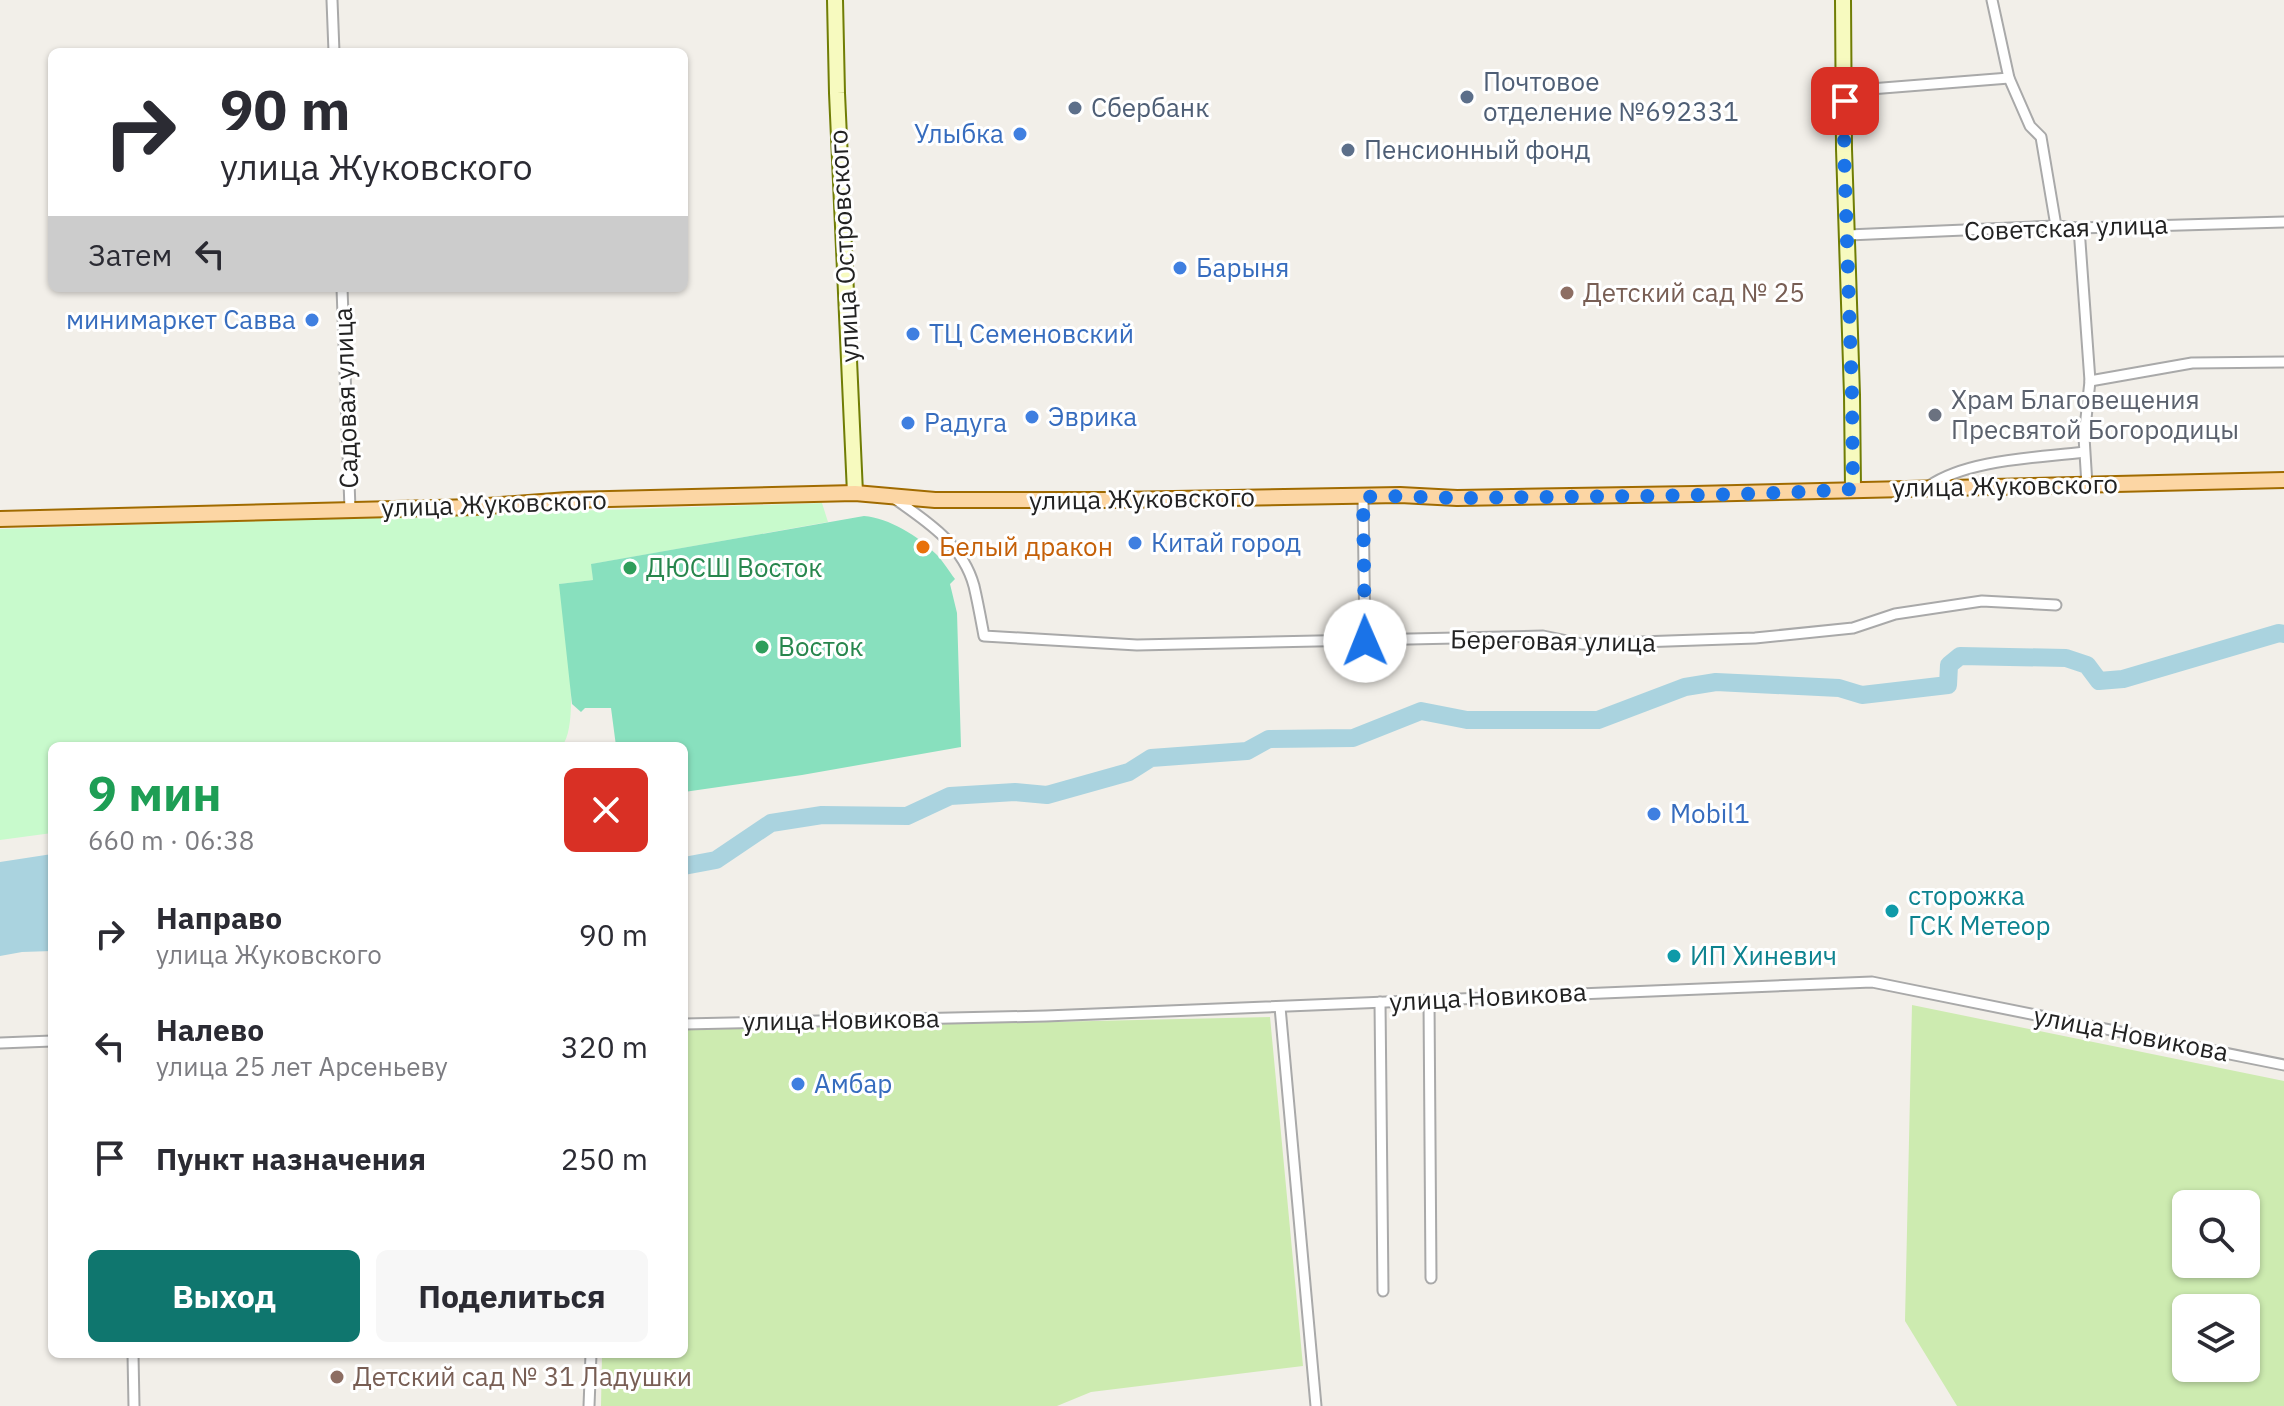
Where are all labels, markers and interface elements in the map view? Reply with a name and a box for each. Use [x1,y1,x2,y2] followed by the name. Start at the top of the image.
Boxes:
[1483,64,1739,128] place label: Почтовое отделение №692331
[1811,67,1879,135] pin
[220,73,350,145] text: 90 m
[1823,79,1867,123] icon: arrive
[88,80,192,184] icon: right
[1458,88,1476,106] marker: Почтовое отделение №692331
[1091,90,1209,124] place label: Сбербанк
[1066,99,1084,117] marker: Сбербанк
[914,116,1004,150] place label: Улыбка
[1011,125,1029,143] marker: Улыбка
[820,129,866,363] street label: улица Островского
[1364,132,1590,166] place label: Пенсионный фонд
[1339,141,1357,159] marker: Пенсионный фонд
[220,143,533,190] text: улица Жуковского
[1963,206,2169,248] street label: Советская улица
[188,232,232,276] icon: left
[88,235,172,274] text: Затем
[1196,250,1290,284] place label: Барыня
[1171,259,1189,277] marker: Барыня
[1583,275,1805,309] place label: Детский сад № 25
[1558,284,1576,302] marker: Детский сад № 25
[66,302,296,336] place label: минимаркет Савва
[325,307,365,489] street label: Садовая улица
[303,311,321,329] marker: минимаркет Савва
[929,316,1134,350] place label: ТЦ Семеновский
[904,325,922,343] marker: ТЦ Семеновский
[1951,382,2239,446] place label: Храм Благовещения Пресвятой Богородицы
[1048,399,1137,433] place label: Эврика
[924,405,1007,439] place label: Радуга
[1926,406,1944,424] marker: Храм Благовещения Пресвятой Богородицы
[1023,408,1041,426] marker: Эврика
[899,414,917,432] marker: Радуга
[1892,466,2118,504] street label: улица Жуковского
[1029,479,1255,517] street label: улица Жуковского
[381,482,607,524] street label: улица Жуковского
[1151,525,1301,559] place label: Китай город
[939,529,1113,563] place label: Белый дракон
[1126,534,1144,552] marker: Китай город
[914,538,932,556] marker: Белый дракон
[646,550,823,584] place label: ДЮСШ Восток
[621,559,639,577] marker: ДЮСШ Восток
[1323,599,1407,683] position arrow
[1450,621,1656,659] street label: Береговая улица
[778,629,864,663] place label: Восток
[753,638,771,656] marker: Восток
[88,762,222,824] text: 9 мин
[564,768,648,852] button: close
[1670,796,1750,830] place label: Mobil1
[1645,805,1663,823] marker: Mobil1
[88,823,254,857] text: 660 m · 06:38
[1908,878,2051,942] place label: сторожка ГСК Метеор
[156,898,282,937] text: Направо
[1883,902,1901,920] marker: сторожка ГСК Метеор
[88,912,132,956] icon: right
[579,915,648,954] text: 90 m
[156,937,382,971] text: улица Жуковского
[1690,938,1837,972] place label: ИП Хиневич
[1665,947,1683,965] marker: ИП Хиневич
[1388,974,1588,1018] street label: улица Новикова
[2031,997,2232,1069] street label: улица Новикова
[742,1000,940,1038] street label: улица Новикова
[156,1010,264,1049] text: Налево
[88,1024,132,1068] icon: left
[561,1027,648,1066] text: 320 m
[156,1049,448,1083] text: улица 25 лет Арсеньеву
[814,1066,892,1100] place label: Амбар
[789,1075,807,1093] marker: Амбар
[88,1136,132,1180] icon: arrive
[156,1139,426,1178] text: Пункт назначения
[561,1139,648,1178] text: 250 m
[2172,1190,2260,1382] map controls
[2172,1190,2260,1278] button: search
[88,1250,360,1342] button: Выход
[376,1250,648,1342] button: Поделиться
[2172,1294,2260,1382] button: layers
[353,1359,692,1393] place label: Детский сад № 31 Ладушки
[328,1368,346,1386] marker: Детский сад № 31 Ладушки

